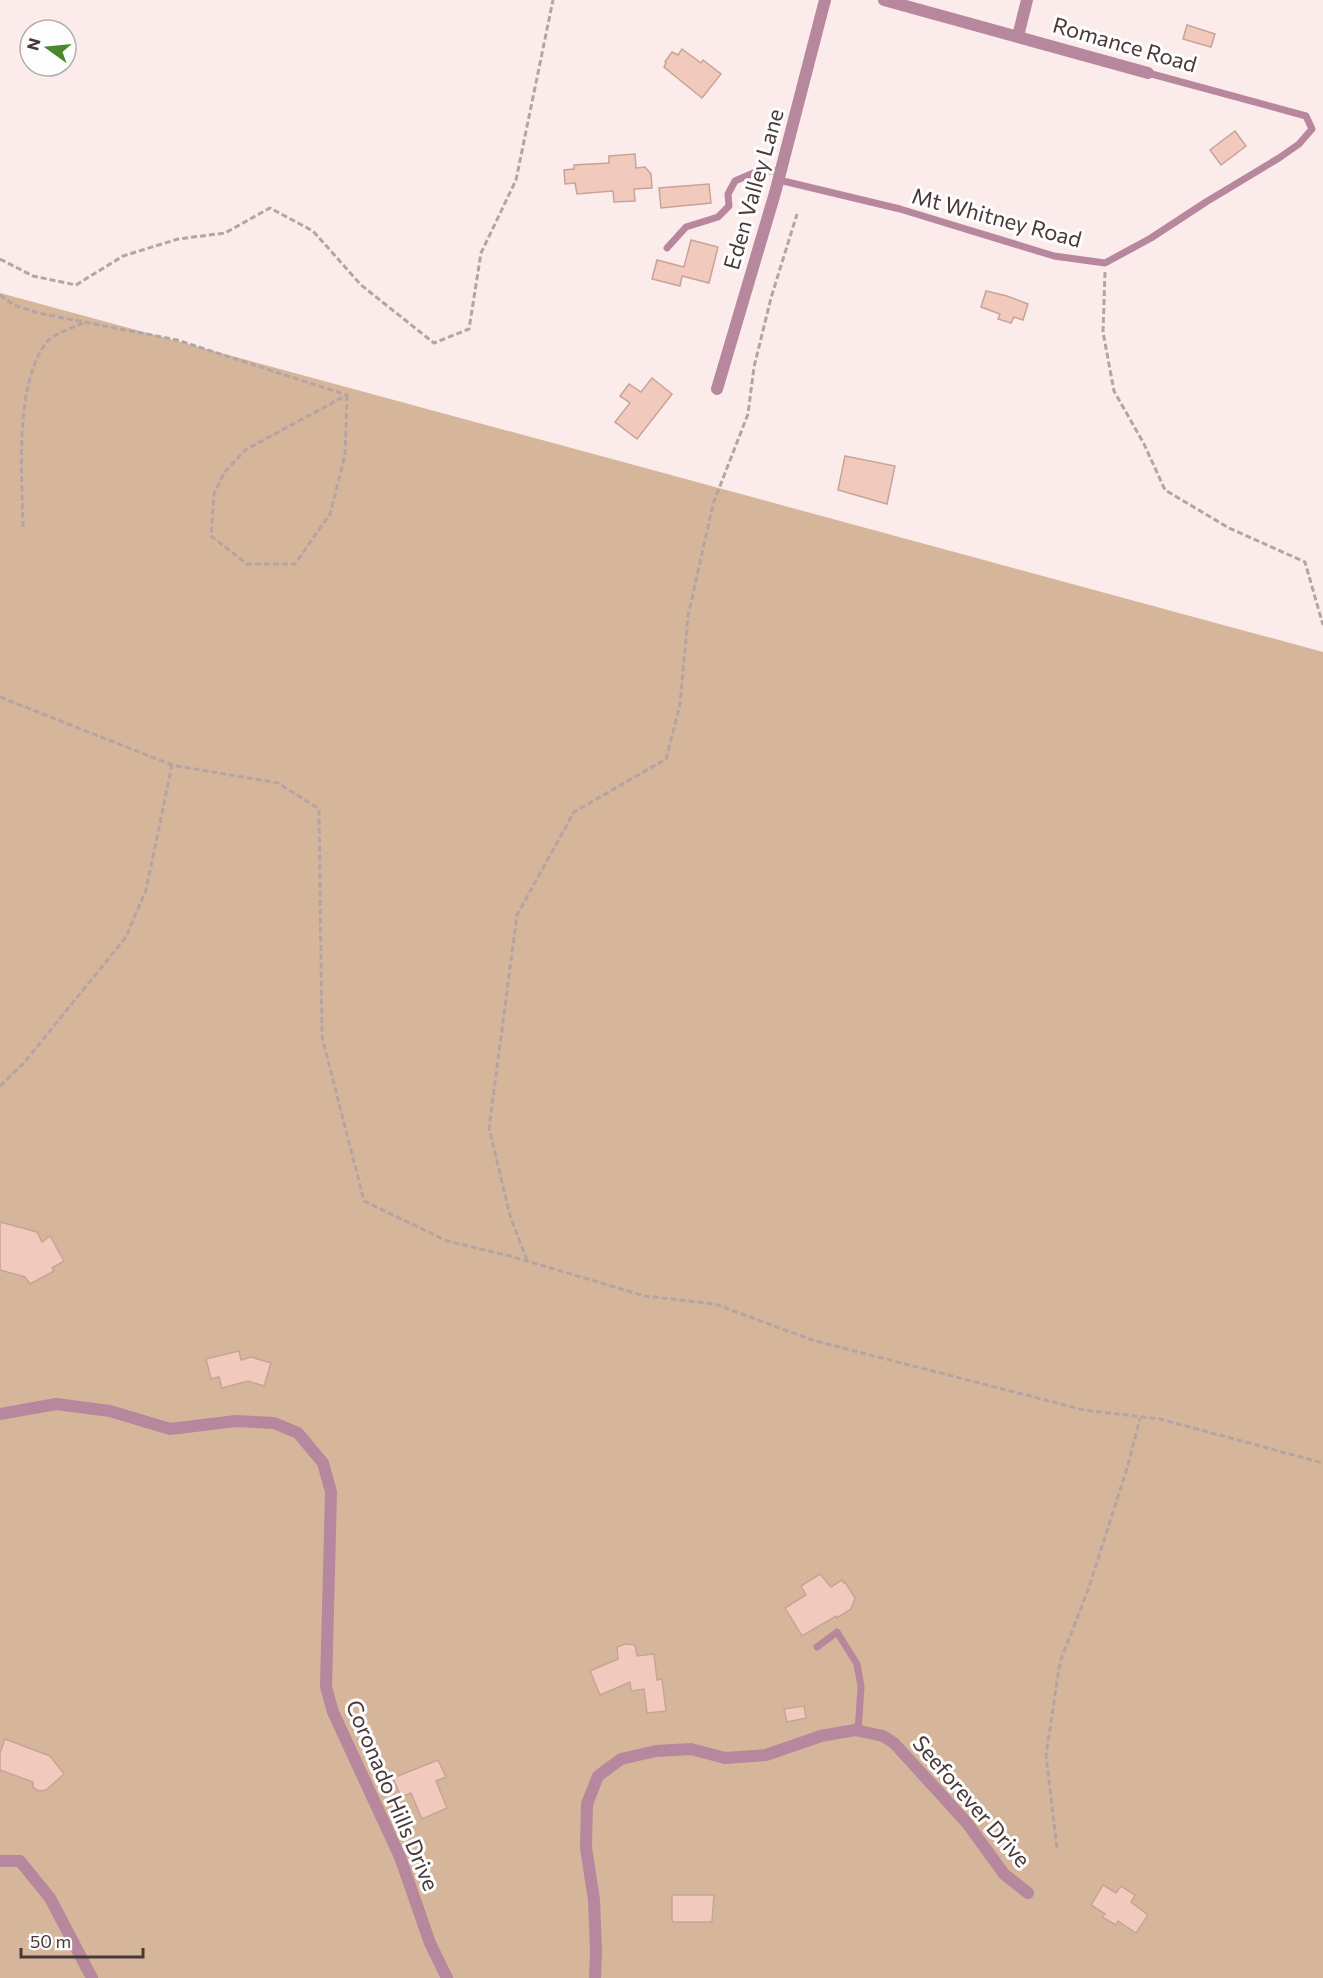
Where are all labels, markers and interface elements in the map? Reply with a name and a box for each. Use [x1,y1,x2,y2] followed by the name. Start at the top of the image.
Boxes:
[1050,11,1200,77] street label: Romance Road
[18,18,78,78] north arrow
[22,36,44,52] text: N
[717,105,789,273] street label: Eden Valley Lane
[909,181,1085,253] street label: Mt Whitney Road
[341,1696,445,1894] street label: Coronado Hills Drive
[907,1730,1037,1872] street label: Seeforever Drive
[21,1921,142,1959] scale bar
[30,1930,71,1952] text: 50 m

